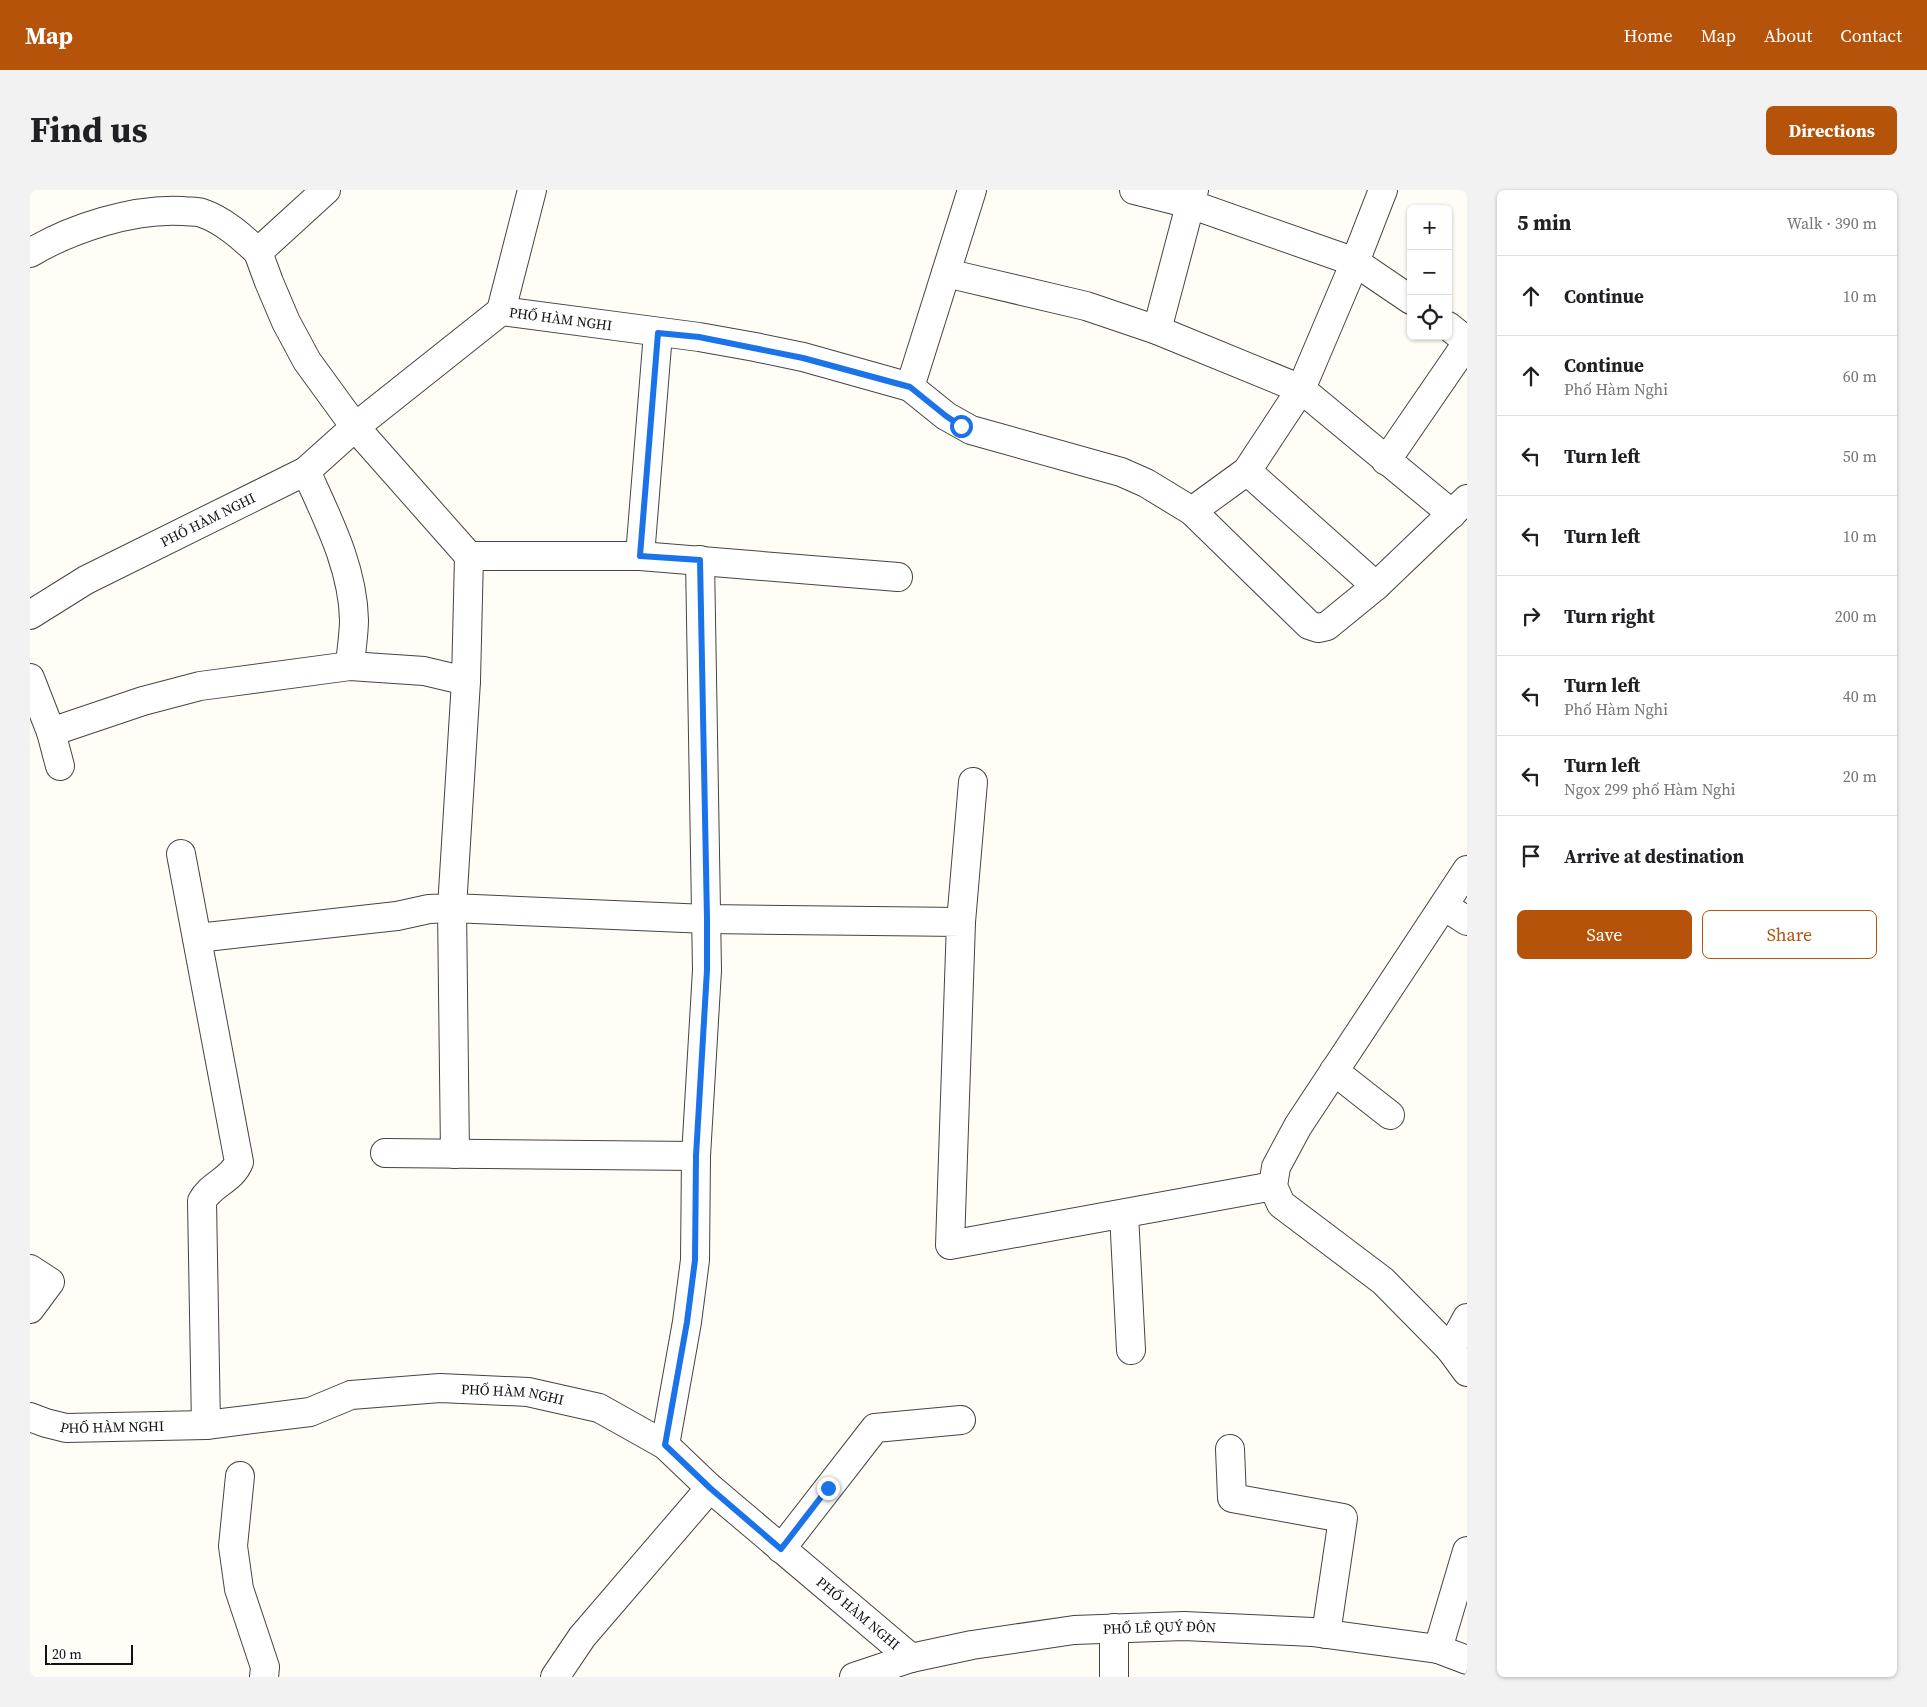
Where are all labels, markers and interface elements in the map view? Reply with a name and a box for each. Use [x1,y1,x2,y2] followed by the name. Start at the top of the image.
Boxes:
[25,19,73,52] text: Map
[1624,23,1673,48] text: Home
[1701,23,1736,48] text: Map
[1764,23,1812,48] text: About
[1840,23,1902,48] text: Contact
[30,106,148,154] text: Find us
[1766,106,1897,155] button: Directions
[1407,205,1452,340] map controls
[1407,205,1452,250] button: +
[1517,208,1572,237] text: 5 min
[1787,212,1877,234] text: Walk · 390 m
[1407,250,1452,295] button: −
[1517,282,1545,310] icon: ahead
[1564,283,1644,309] text: Continue
[1843,285,1877,307] text: 10 m
[1407,295,1452,340] button: locate
[508,302,613,335] street label: PHỐ HÀM NGHI
[1564,352,1644,378] text: Continue
[1517,362,1545,390] icon: ahead
[1843,365,1877,387] text: 60 m
[1564,378,1668,400] text: Phố Hàm Nghi
[950,415,973,438] route start
[1517,442,1545,470] icon: left
[1564,443,1640,469] text: Turn left
[1843,445,1877,467] text: 50 m
[157,488,259,552] street label: PHỐ HÀM NGHI
[1517,522,1545,550] icon: left
[1564,523,1640,549] text: Turn left
[1843,525,1877,547] text: 10 m
[1517,602,1545,630] icon: right
[1564,603,1655,629] text: Turn right
[1835,605,1877,627] text: 200 m
[1564,672,1640,698] text: Turn left
[1517,682,1545,710] icon: left
[1843,685,1877,707] text: 40 m
[1564,698,1668,720] text: Phố Hàm Nghi
[1564,752,1640,778] text: Turn left
[1517,762,1545,790] icon: left
[1843,765,1877,787] text: 20 m
[1564,778,1736,800] text: Ngox 299 phố Hàm Nghi
[1517,842,1545,870] icon: arrive
[1564,843,1744,869] text: Arrive at destination
[1517,910,1692,959] button: Save
[1702,910,1877,959] button: Share
[460,1379,566,1410] street label: PHỐ HÀM NGHI
[58,1416,164,1438] street label: PHỐ HÀM NGHI
[817,1477,840,1500] route end
[812,1572,904,1654] street label: PHỐ HÀM NGHI
[1102,1616,1216,1639] street label: PHỐ LÊ QUÝ ĐÔN
[45,1642,132,1665] scale bar
[52,1644,82,1664] text: 20 m

